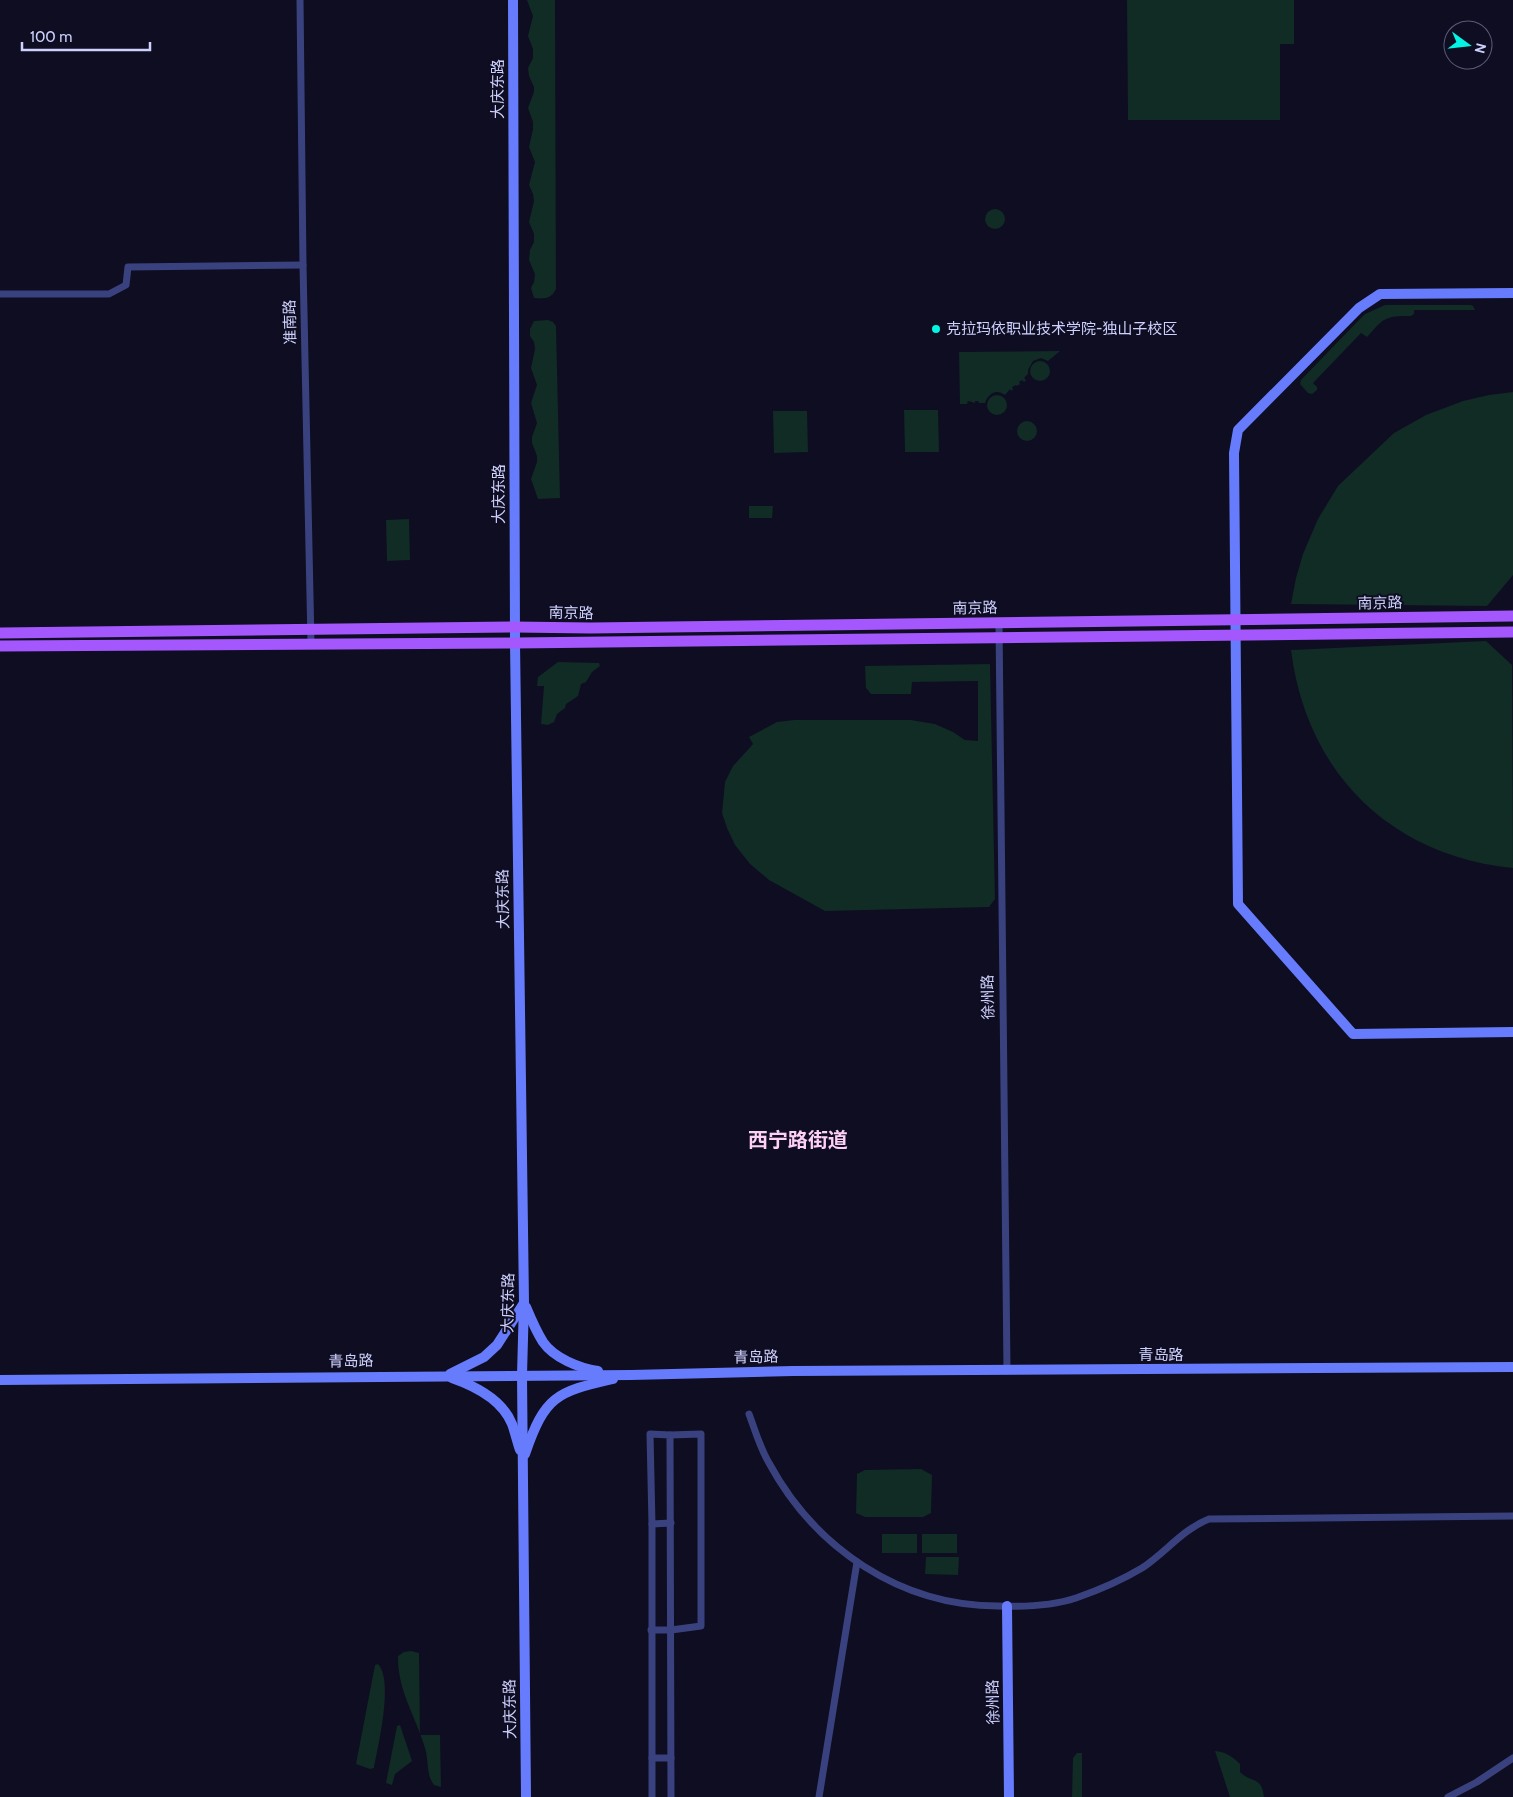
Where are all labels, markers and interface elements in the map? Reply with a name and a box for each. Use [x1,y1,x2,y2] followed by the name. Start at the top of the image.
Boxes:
[22,20,150,52] scale bar
[1443,20,1493,70] north arrow
[30,28,72,46] text: 100 m
[1471,41,1491,55] text: N
[489,59,507,119] street label: 大庆东路
[281,299,299,345] street label: 准南路
[946,320,1177,338] place label: 克拉玛依职业技术学院-独山子校区
[930,323,942,335] marker: 克拉玛依职业技术学院-独山子校区
[490,464,508,524] street label: 大庆东路
[1357,594,1403,612] street label: 南京路
[952,599,998,617] street label: 南京路
[548,604,594,622] street label: 南京路
[493,869,513,929] street label: 大庆东路
[979,974,997,1020] street label: 徐州路
[748,1128,848,1152] district label: 西宁路街道
[498,1273,518,1333] street label: 大庆东路
[1138,1346,1184,1364] street label: 青岛路
[733,1348,779,1366] street label: 青岛路
[328,1352,374,1370] street label: 青岛路
[500,1679,520,1739] street label: 大庆东路
[984,1679,1002,1725] street label: 徐州路

